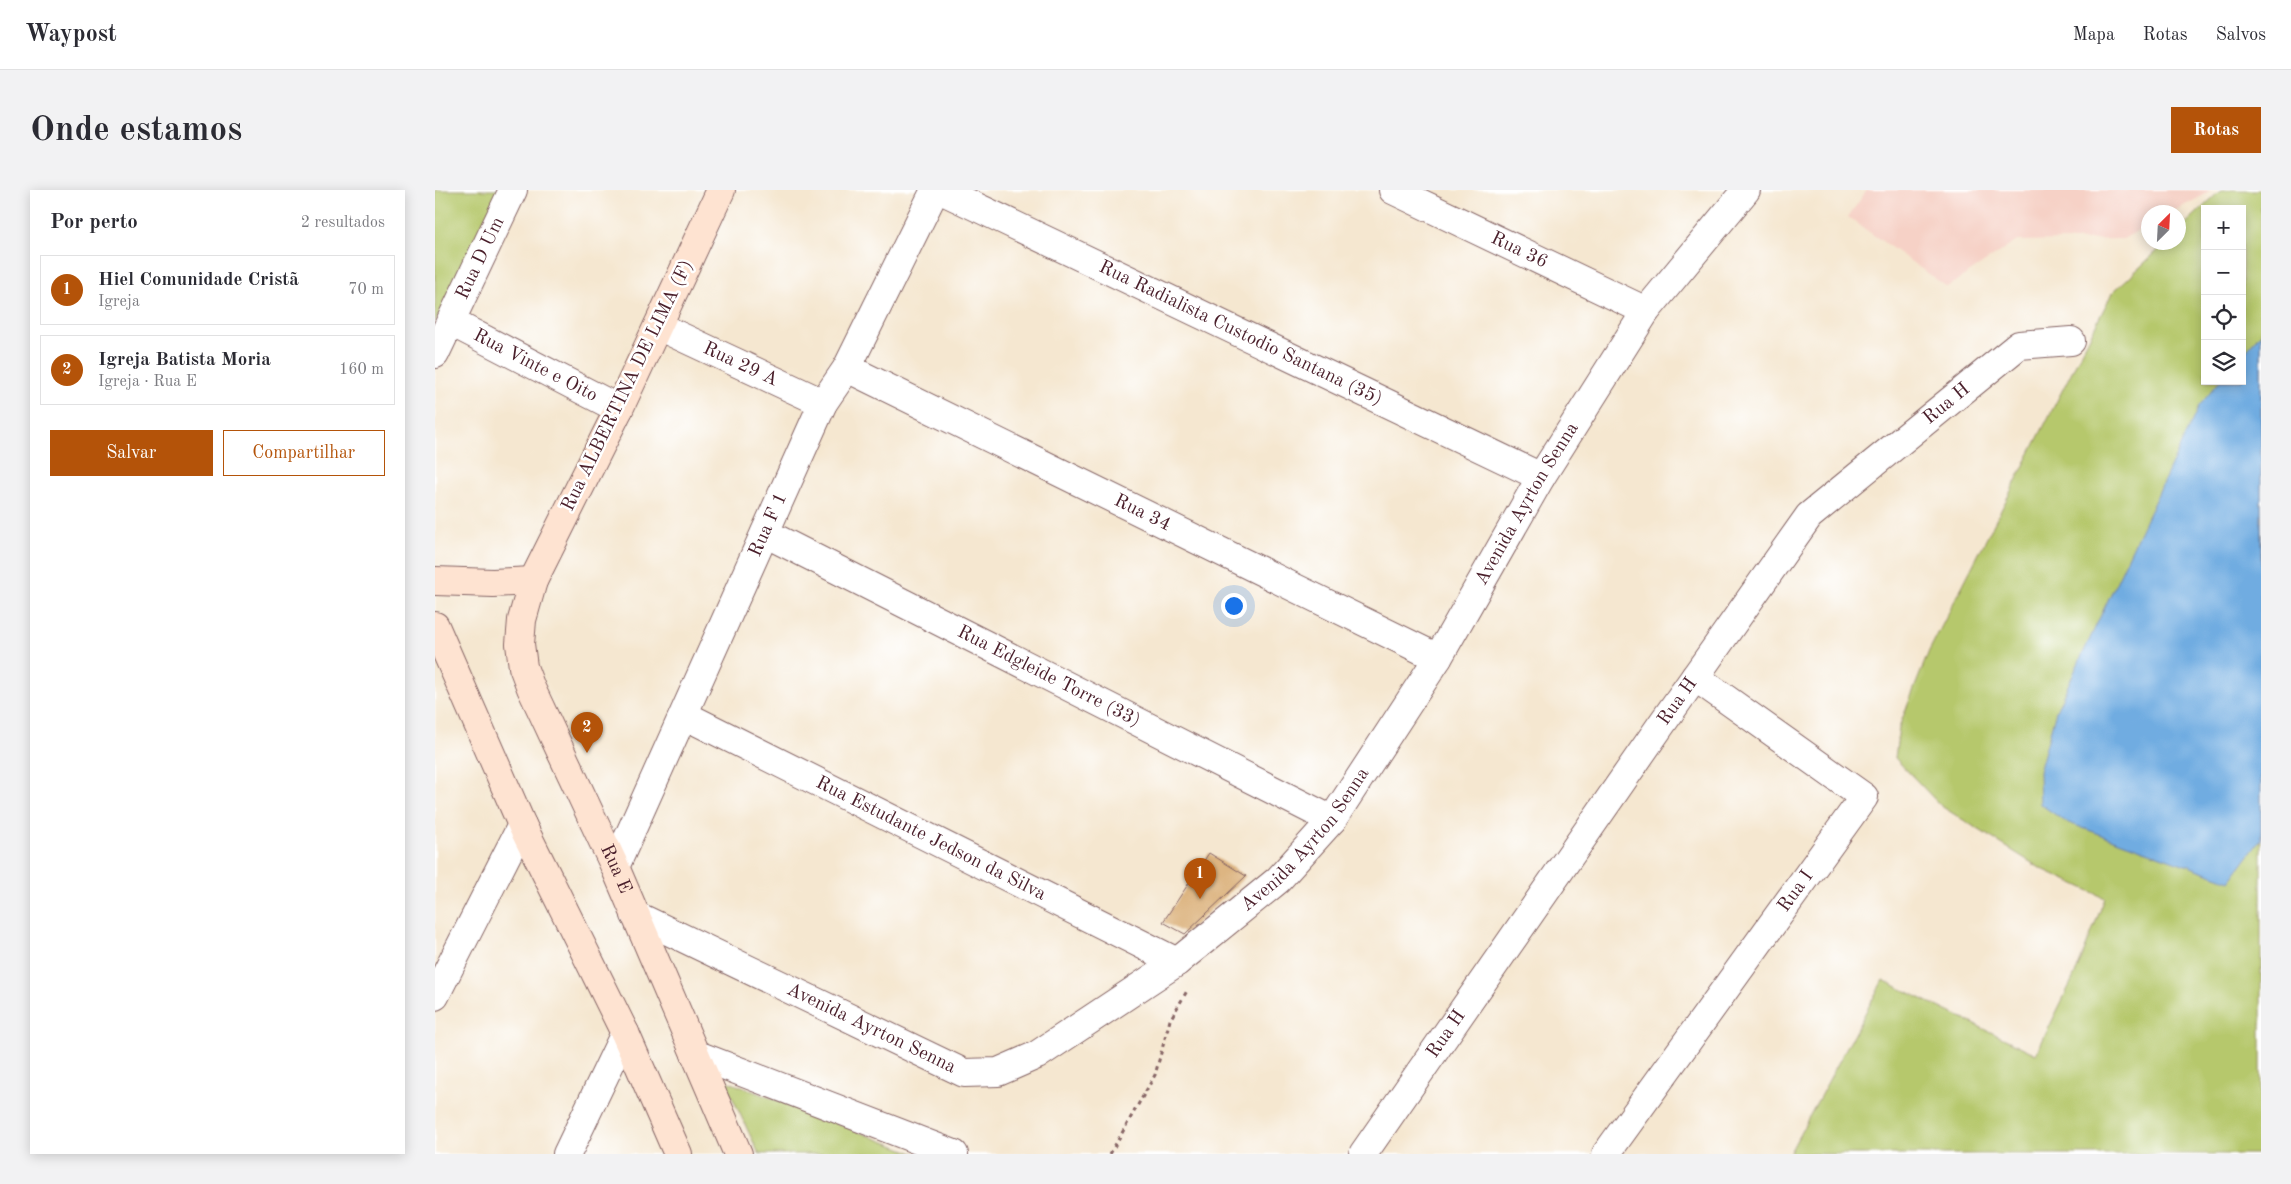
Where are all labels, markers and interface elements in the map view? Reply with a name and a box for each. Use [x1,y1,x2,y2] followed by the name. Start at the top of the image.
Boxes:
[25,23,117,47] text: Waypost
[2073,26,2115,44] text: Mapa
[2143,26,2188,44] text: Rotas
[2216,26,2266,44] text: Salvos
[2171,107,2261,153] button: Rotas
[30,113,242,148] text: Onde estamos
[2141,205,2186,250] north arrow
[2201,205,2246,385] map controls
[2201,205,2246,250] button: +
[50,212,138,233] text: Por perto
[453,214,508,302] street label: Rua D Um
[301,215,385,231] text: 2 resultados
[1488,229,1551,272] street label: Rua 36
[2201,250,2246,295] button: −
[558,257,697,514] street label: Rua ALBERTINA DE LIMA (F)
[1096,257,1386,409] street label: Rua Radialista Custodio Santana (35)
[98,271,299,290] text: Hiel Comunidade Cristã
[62,282,72,298] text: 1
[348,282,384,298] text: 70 m
[98,294,140,310] text: Igreja
[2201,295,2246,340] button: locate
[470,326,601,406] street label: Rua Vinte e Oito
[700,339,781,390] street label: Rua 29 A
[2201,340,2246,385] button: layers
[98,351,271,370] text: Igreja Batista Moria
[62,362,72,378] text: 2
[339,362,384,378] text: 160 m
[98,374,197,390] text: Igreja · Rua E
[1920,380,1973,428] street label: Rua H
[1472,419,1583,588] street label: Avenida Ayrton Senna
[50,430,213,476] button: Salvar
[223,430,385,476] button: Compartilhar
[746,490,791,560] street label: Rua F 1
[1111,491,1174,535] street label: Rua 34
[1221,593,1247,619] your location
[954,622,1144,731] street label: Rua Edgleide Torre (33)
[1654,674,1701,729] street label: Rua H
[571,712,603,753] pin: 2
[1238,764,1373,915] street label: Avenida Ayrton Senna
[813,773,1049,904] street label: Rua Estudante Jedson da Silva
[596,842,635,896] street label: Rua E
[1184,858,1216,899] pin: 1
[1775,867,1817,916] street label: Rua I
[784,980,959,1077] street label: Avenida Ayrton Senna
[1423,1007,1469,1061] street label: Rua H

